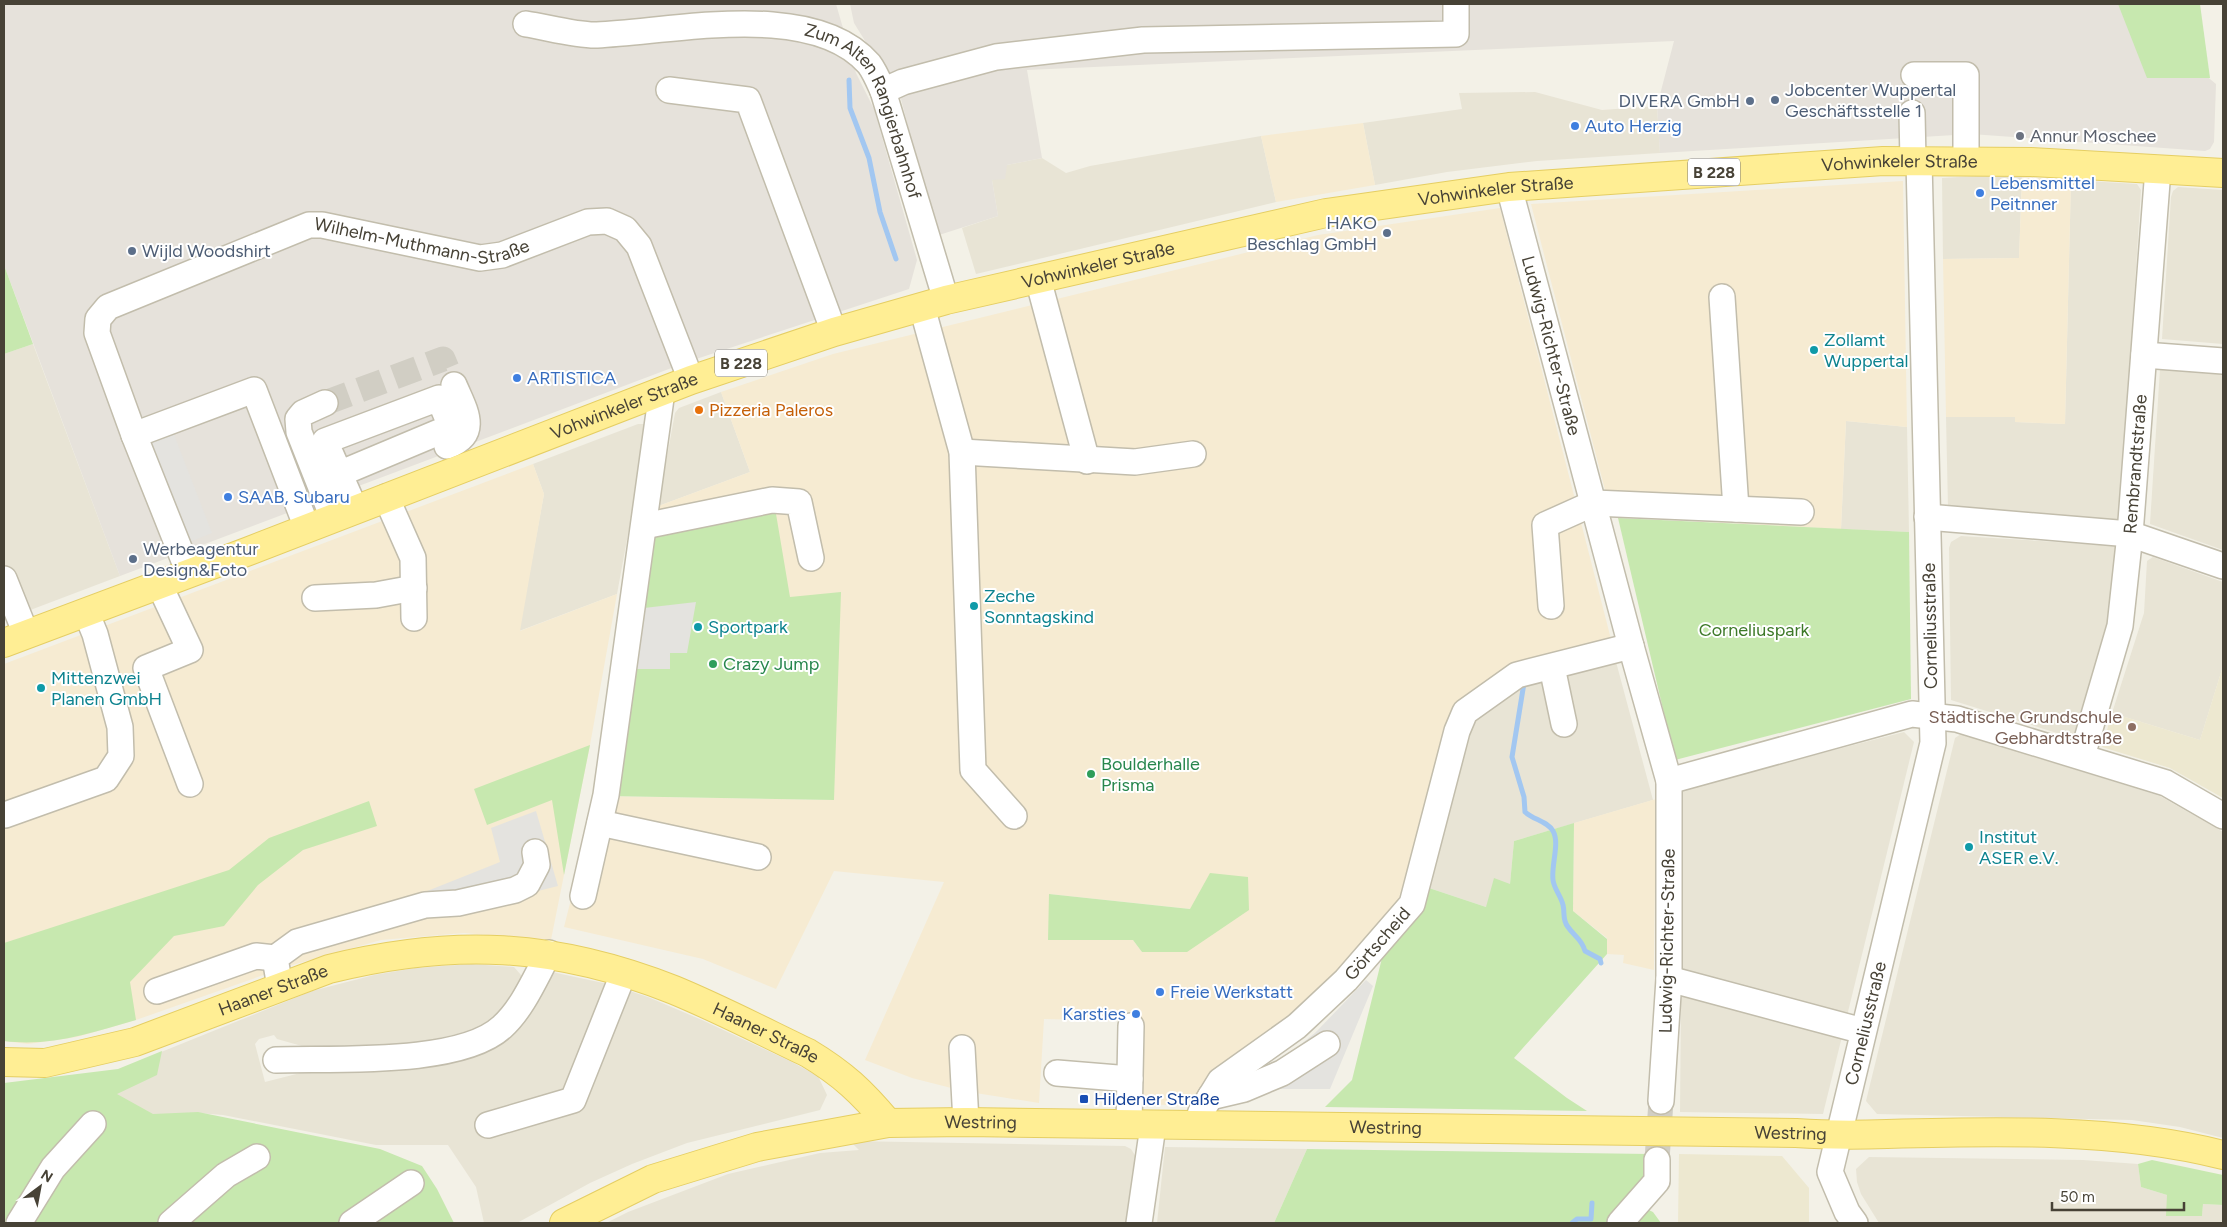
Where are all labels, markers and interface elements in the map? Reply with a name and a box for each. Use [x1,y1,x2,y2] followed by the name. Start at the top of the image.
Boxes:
[802,19,926,202] street label: Zum Alten Rangierbahnhof
[1785,79,1956,122] place label: Jobcenter Wuppertal Geschäftsstelle 1
[1619,90,1740,112] place label: DIVERA GmbH
[1769,94,1781,106] marker: Jobcenter Wuppertal Geschäftsstelle 1
[1744,95,1756,107] marker: DIVERA GmbH
[1585,115,1682,137] place label: Auto Herzig
[1569,120,1581,132] marker: Auto Herzig
[2030,125,2157,147] place label: Annur Moschee
[2014,130,2026,142] marker: Annur Moschee
[1821,150,1978,176] street label: Vohwinkeler Straße
[1688,158,1740,186] road number: B 228
[1417,172,1574,211] street label: Vohwinkeler Straße
[1990,172,2095,215] place label: Lebensmittel Peitnner
[1974,187,1986,199] marker: Lebensmittel Peitnner
[1247,212,1377,255] place label: HAKO Beschlag GmbH
[312,213,533,269] street label: Wilhelm-Muthmann-Straße
[1381,227,1393,239] marker: HAKO Beschlag GmbH
[1019,237,1177,293] street label: Vohwinkeler Straße
[142,240,271,262] place label: Wijld Woodshirt
[126,245,138,257] marker: Wijld Woodshirt
[1517,253,1586,438] street label: Ludwig-Richter-Straße
[1824,329,1908,372] place label: Zollamt Wuppertal
[1808,344,1820,356] marker: Zollamt Wuppertal
[715,349,767,376] road number: B 228
[527,367,616,389] place label: ARTISTICA
[547,367,701,444] street label: Vohwinkeler Straße
[511,372,523,384] marker: ARTISTICA
[2119,393,2152,535] street label: Rembrandtstraße
[709,399,833,421] place label: Pizzeria Paleros
[693,404,705,416] marker: Pizzeria Paleros
[238,486,350,508] place label: SAAB, Subaru
[222,491,234,503] marker: SAAB, Subaru
[143,538,258,581] place label: Werbeagentur Design&Foto
[127,553,139,565] marker: Werbeagentur Design&Foto
[1918,562,1942,689] street label: Corneliusstraße
[984,585,1094,628] place label: Zeche Sonntagskind
[968,600,980,612] marker: Zeche Sonntagskind
[708,616,788,638] place label: Sportpark
[1699,619,1810,641] park label: Corneliuspark
[692,621,704,633] marker: Sportpark
[723,653,819,675] place label: Crazy Jump
[707,658,719,670] marker: Crazy Jump
[51,667,162,710] place label: Mittenzwei Planen GmbH
[35,682,47,694] marker: Mittenzwei Planen GmbH
[1929,706,2122,749] place label: Städtische Grundschule Gebhardtstraße
[2126,721,2138,733] marker: Städtische Grundschule Gebhardtstraße
[1101,753,1200,796] place label: Boulderhalle Prisma
[1085,768,1097,780] marker: Boulderhalle Prisma
[1979,826,2058,869] place label: Institut ASER e.V.
[1963,841,1975,853] marker: Institut ASER e.V.
[1654,848,1680,1034] street label: Ludwig-Richter-Straße
[1340,903,1415,985] street label: Görtscheid
[215,959,331,1021] street label: Haaner Straße
[1840,959,1891,1087] street label: Corneliusstraße
[1170,981,1293,1003] place label: Freie Werkstatt
[1154,986,1166,998] marker: Freie Werkstatt
[709,998,823,1068] street label: Haaner Straße
[1062,1003,1126,1025] place label: Karsties
[1130,1008,1142,1020] marker: Karsties
[1094,1088,1220,1110] place label: Hildener Straße
[1078,1093,1090,1105] marker: Hildener Straße
[944,1111,1017,1134] street label: Westring
[1349,1116,1422,1139] street label: Westring
[1754,1121,1827,1145] street label: Westring
[15,1162,65,1212] north arrow
[38,1166,56,1186] text: N
[2052,1180,2184,1212] scale bar
[2060,1188,2095,1206] text: 50 m

